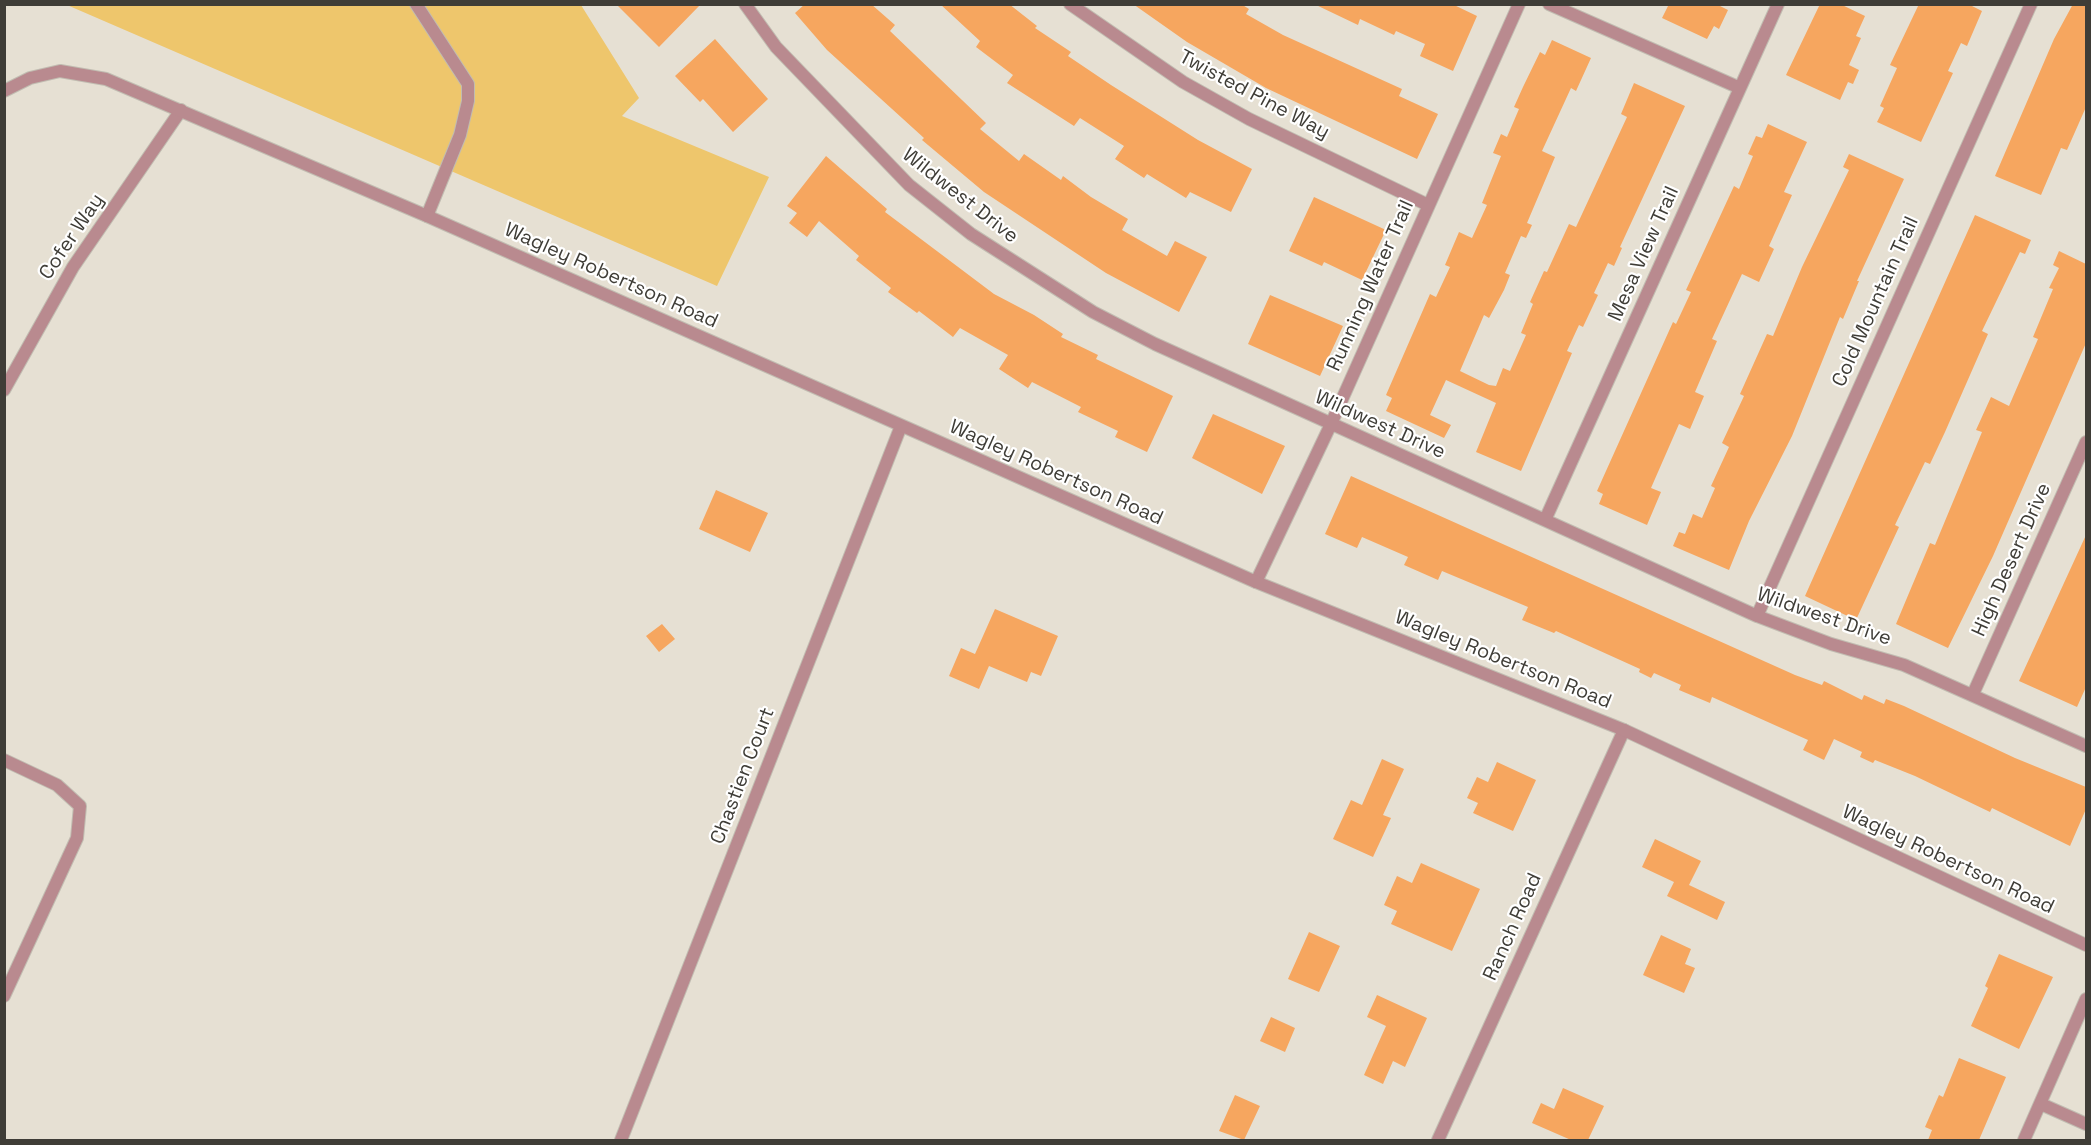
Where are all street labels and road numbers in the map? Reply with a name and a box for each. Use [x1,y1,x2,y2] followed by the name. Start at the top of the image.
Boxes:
[1175,45,1333,145] street label: Twisted Pine Way
[897,143,1023,249] street label: Wildwest Drive
[1604,183,1684,325] street label: Mesa View Trail
[35,189,109,285] street label: Cofer Way
[1322,197,1420,375] street label: Running Water Trail
[1828,213,1924,391] street label: Cold Mountain Trail
[500,218,722,334] street label: Wagley Robertson Road
[1311,385,1449,465] street label: Wildwest Drive
[945,415,1167,531] street label: Wagley Robertson Road
[1967,480,2057,640] street label: High Desert Drive
[1754,583,1894,651] street label: Wildwest Drive
[1391,606,1615,714] street label: Wagley Robertson Road
[706,704,780,848] street label: Chastien Court
[1838,800,2058,920] street label: Wagley Robertson Road
[1479,870,1547,984] street label: Ranch Road

